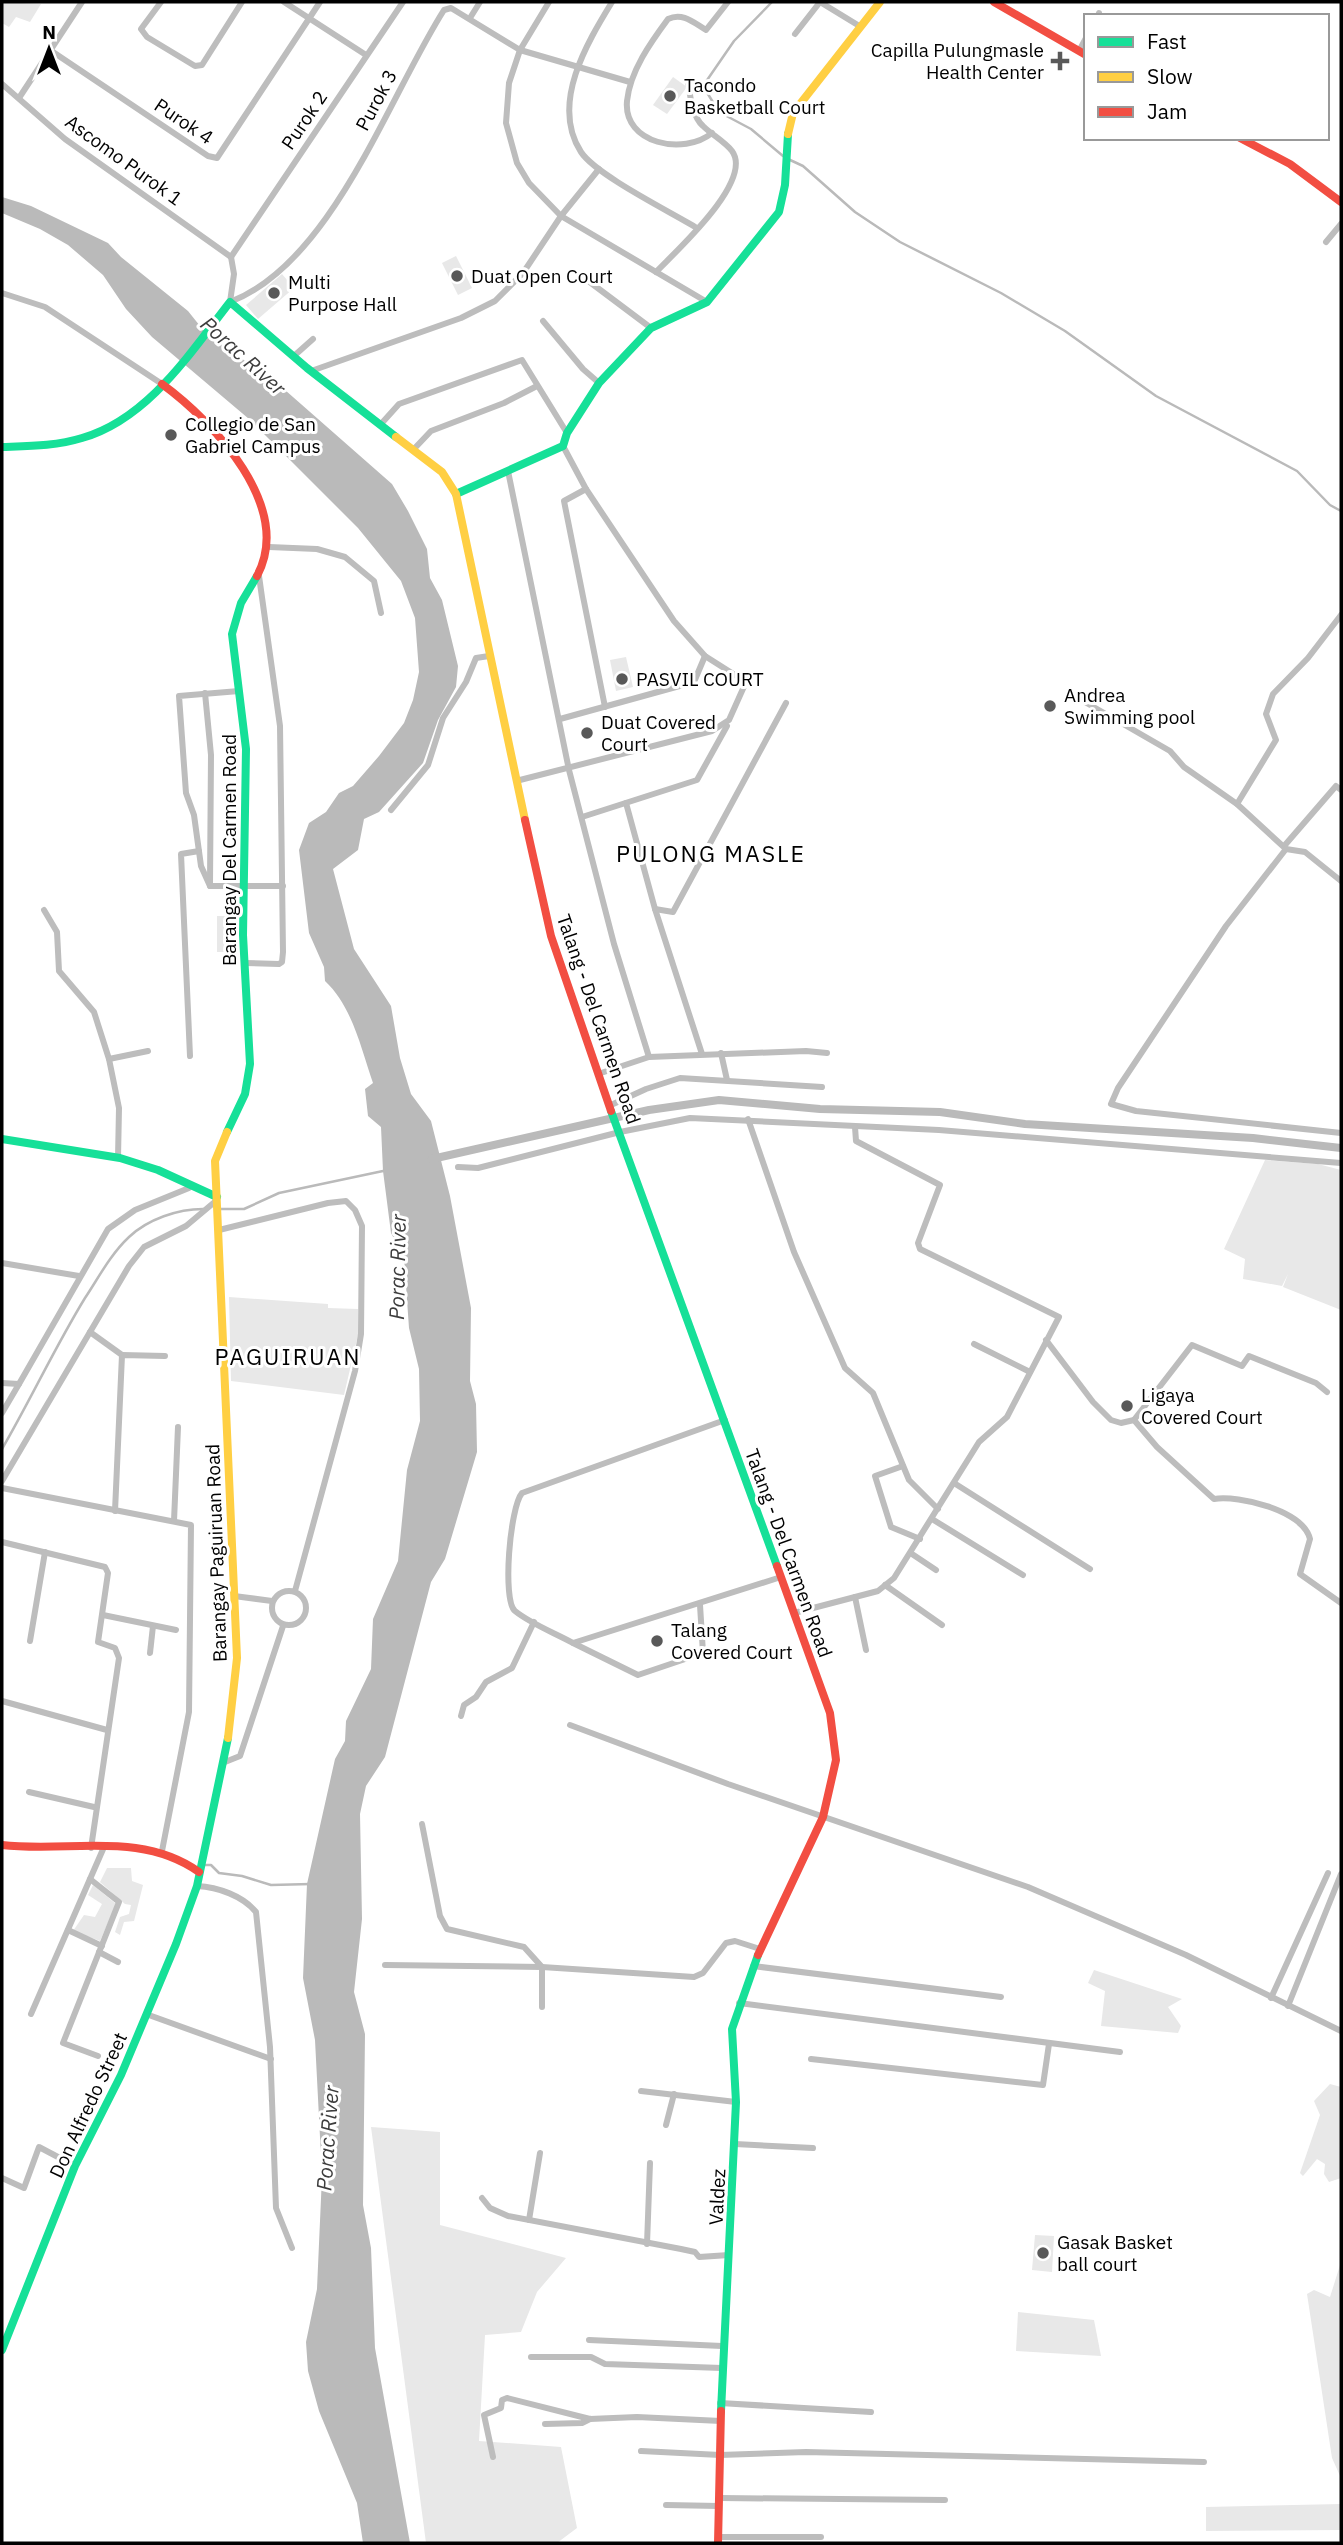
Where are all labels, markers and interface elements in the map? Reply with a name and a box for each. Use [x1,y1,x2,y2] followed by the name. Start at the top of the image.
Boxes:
[14,14,84,84] north arrow
[1084,14,1329,140] legend
[42,20,56,44] text: N
[1147,27,1187,55] text: Fast
[871,38,1044,84] place label: Capilla Pulungmasle Health Center
[1050,51,1070,71] marker: Capilla Pulungmasle Health Center
[1147,62,1193,90] text: Slow
[350,65,402,135] street label: Purok 3
[684,73,825,119] place label: Tacondo Basketball Court
[276,86,332,154] street label: Purok 2
[662,88,678,104] marker: Tacondo Basketball Court
[150,93,218,149] street label: Purok 4
[1147,97,1187,125] text: Jam
[61,109,187,211] street label: Ascomo Purok 1
[471,264,613,288] place label: Duat Open Court
[449,268,465,284] marker: Duat Open Court
[288,270,397,316] place label: Multi Purpose Hall
[266,285,282,301] marker: Multi Purpose Hall
[195,310,293,402] water label: Porac River
[185,412,321,458] place label: Collegio de San Gabriel Campus
[163,427,179,443] marker: Collegio de San Gabriel Campus
[636,667,764,691] place label: PASVIL COURT
[614,671,630,687] marker: PASVIL COURT
[1064,683,1195,729] place label: Andrea Swimming pool
[1042,698,1058,714] marker: Andrea Swimming pool
[601,710,716,756] place label: Duat Covered Court
[579,725,595,741] marker: Duat Covered Court
[217,734,241,966] street label: Barangay Del Carmen Road
[616,838,806,868] district label: PULONG MASLE
[552,911,646,1127] street label: Talang - Del Carmen Road
[382,1213,412,1320] water label: Porac River
[215,1341,361,1371] district label: PAGUIRUAN
[1141,1383,1263,1429] place label: Ligaya Covered Court
[1119,1398,1135,1414] marker: Ligaya Covered Court
[200,1444,232,1662] street label: Barangay Paguiruan Road
[740,1445,838,1661] street label: Talang - Del Carmen Road
[671,1618,793,1664] place label: Talang Covered Court
[649,1633,665,1649] marker: Talang Covered Court
[44,2028,132,2182] street label: Don Alfredo Street
[309,2083,345,2192] water label: Porac River
[704,2168,730,2226] street label: Valdez
[1057,2230,1173,2276] place label: Gasak Basket ball court
[1035,2245,1051,2261] marker: Gasak Basket ball court

